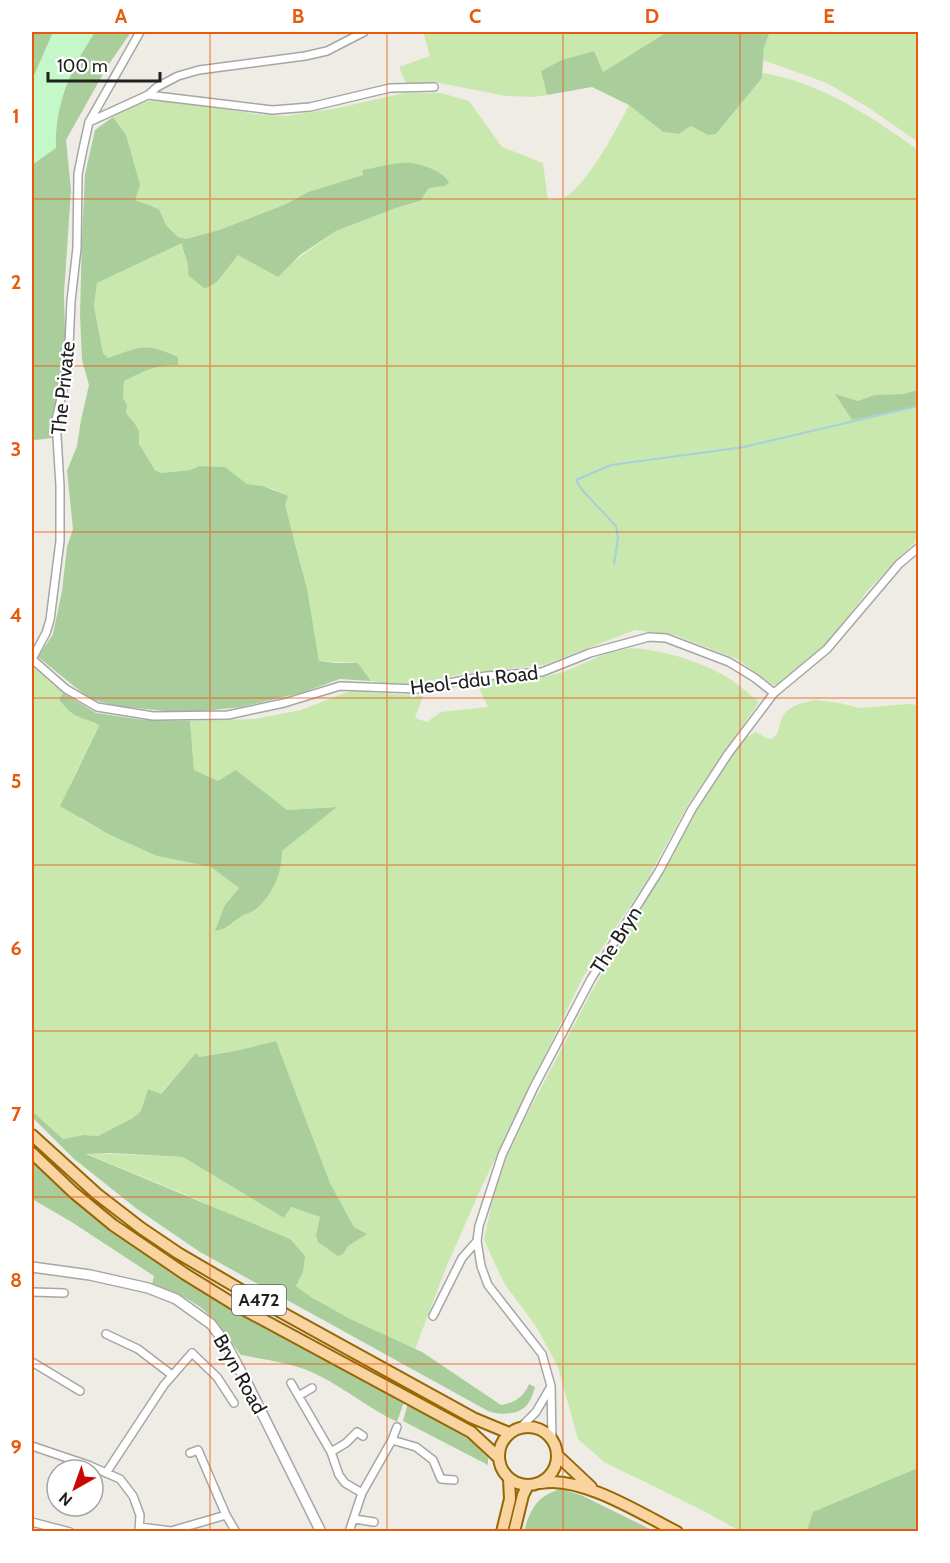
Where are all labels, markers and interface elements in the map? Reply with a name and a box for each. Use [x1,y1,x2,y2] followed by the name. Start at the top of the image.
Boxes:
[115,4,128,28] text: A
[292,4,304,28] text: B
[469,4,481,28] text: C
[645,4,659,28] text: D
[823,4,835,28] text: E
[48,45,160,83] scale bar
[57,55,108,77] text: 100 m
[12,104,20,128] text: 1
[11,270,21,294] text: 2
[46,340,80,436] street label: The Private
[11,437,21,461] text: 3
[10,603,22,627] text: 4
[409,660,539,700] street label: Heol-ddu Road
[11,769,21,793] text: 5
[585,902,647,978] street label: The Bryn
[10,936,22,960] text: 6
[11,1102,22,1126] text: 7
[10,1268,22,1292] text: 8
[232,1285,286,1315] road number: A472
[208,1330,272,1418] street label: Bryn Road
[10,1435,22,1459] text: 9
[45,1458,105,1518] north arrow
[55,1488,76,1510] text: N

